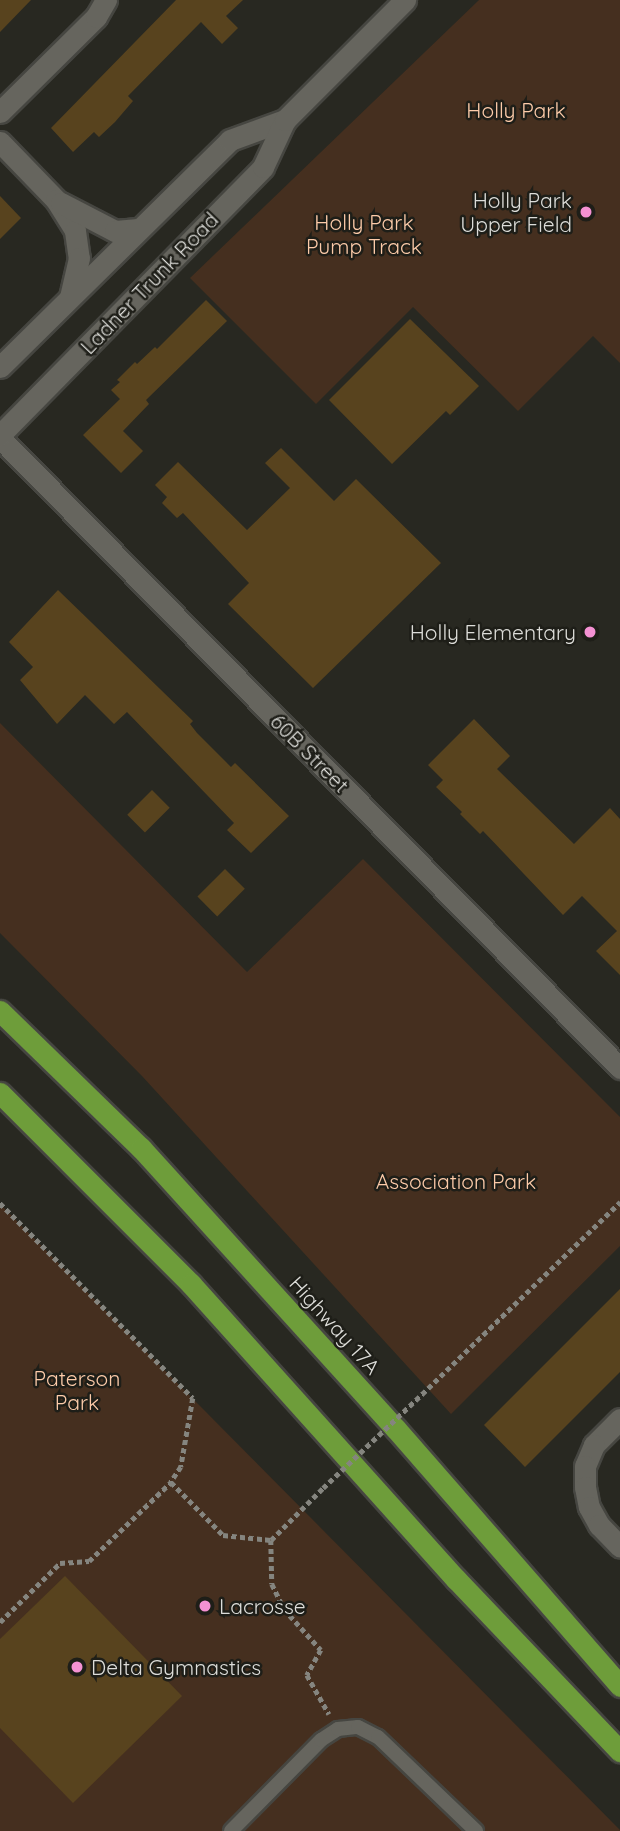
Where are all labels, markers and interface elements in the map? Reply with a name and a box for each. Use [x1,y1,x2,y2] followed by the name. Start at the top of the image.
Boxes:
[466,97,566,123] park label: Holly Park
[460,187,572,237] place label: Holly Park Upper Field
[578,204,594,220] marker: Holly Park Upper Field
[75,207,223,359] street label: Ladner Trunk Road
[306,209,422,259] park label: Holly Park Pump Track
[410,619,576,645] place label: Holly Elementary
[582,624,598,640] marker: Holly Elementary
[266,709,354,797] street label: 60B Street
[376,1168,536,1194] park label: Association Park
[284,1271,386,1379] street label: Highway 17A
[34,1365,120,1415] park label: Paterson Park
[219,1593,306,1619] place label: Lacrosse
[197,1598,213,1614] marker: Lacrosse
[91,1654,261,1680] place label: Delta Gymnastics
[69,1659,85,1675] marker: Delta Gymnastics

